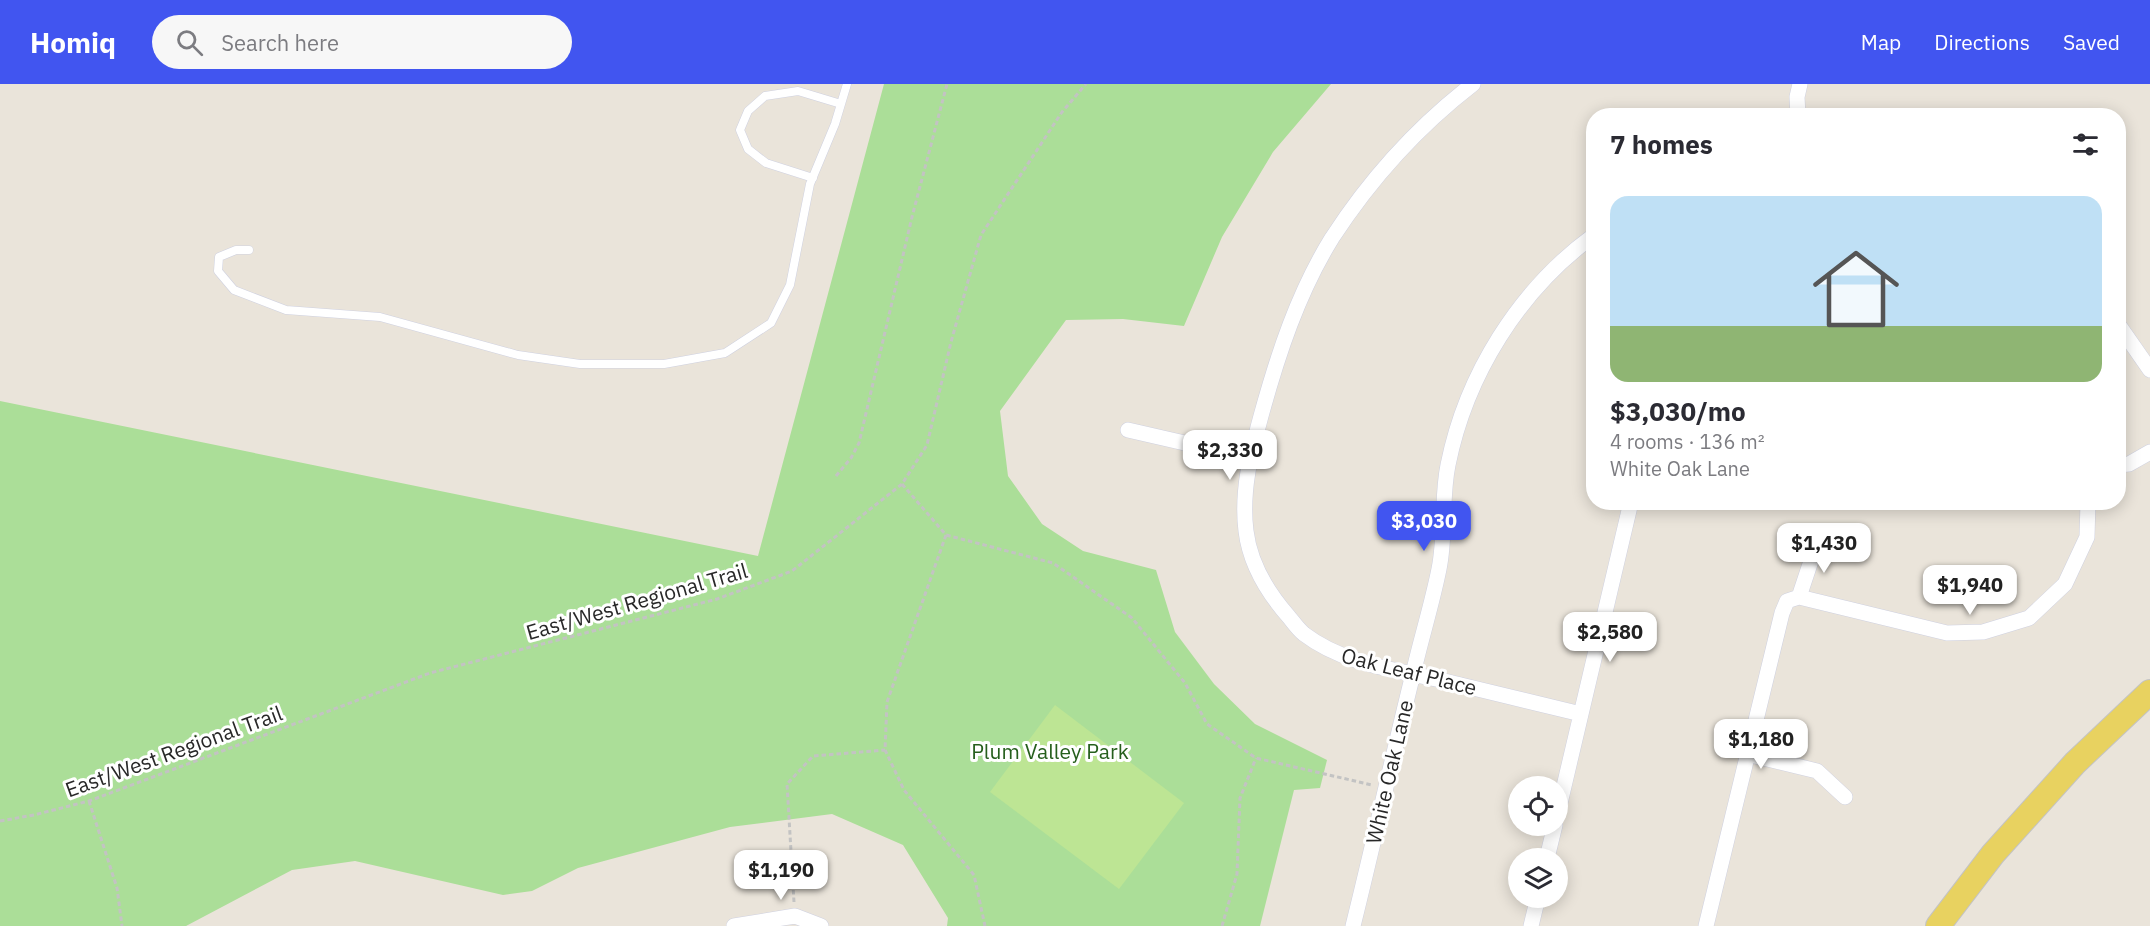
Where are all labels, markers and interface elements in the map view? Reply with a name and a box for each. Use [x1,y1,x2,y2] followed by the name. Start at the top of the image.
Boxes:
[152,15,572,69] search box
[30,24,116,61] text: Homiq
[173,26,206,59] icon: search
[221,28,339,57] text: Search here
[1861,28,1901,56] text: Map
[1934,28,2030,56] text: Directions
[2063,28,2120,56] text: Saved
[1610,127,1713,161] text: 7 homes
[2069,128,2102,161] icon: filters
[1802,235,1910,343] icon: home
[1610,394,1746,428] text: $3,030/mo
[1610,428,1765,455] text: 4 rooms · 136 m²
[1181,430,1279,481] pin: $2,330
[1197,436,1263,463] text: $2,330
[1610,455,1750,482] text: White Oak Lane
[1375,501,1473,552] pin: $3,030
[1391,507,1457,534] text: $3,030
[1775,523,1873,574] pin: $1,430
[1791,529,1857,556] text: $1,430
[523,556,751,646] street label: East/West Regional Trail
[1921,565,2019,616] pin: $1,940
[1937,571,2003,598] text: $1,940
[1561,612,1659,663] pin: $2,580
[1577,618,1643,645] text: $2,580
[1339,641,1480,701] street label: Oak Leaf Place
[1359,697,1419,847] street label: White Oak Lane
[61,699,286,803] street label: East/West Regional Trail
[1712,719,1810,770] pin: $1,180
[1728,725,1794,752] text: $1,180
[971,737,1129,765] park label: Plum Valley Park
[1508,776,1568,908] map controls
[1508,776,1568,836] button: locate
[1508,848,1568,908] button: layers
[732,850,830,901] pin: $1,190
[748,856,814,883] text: $1,190

